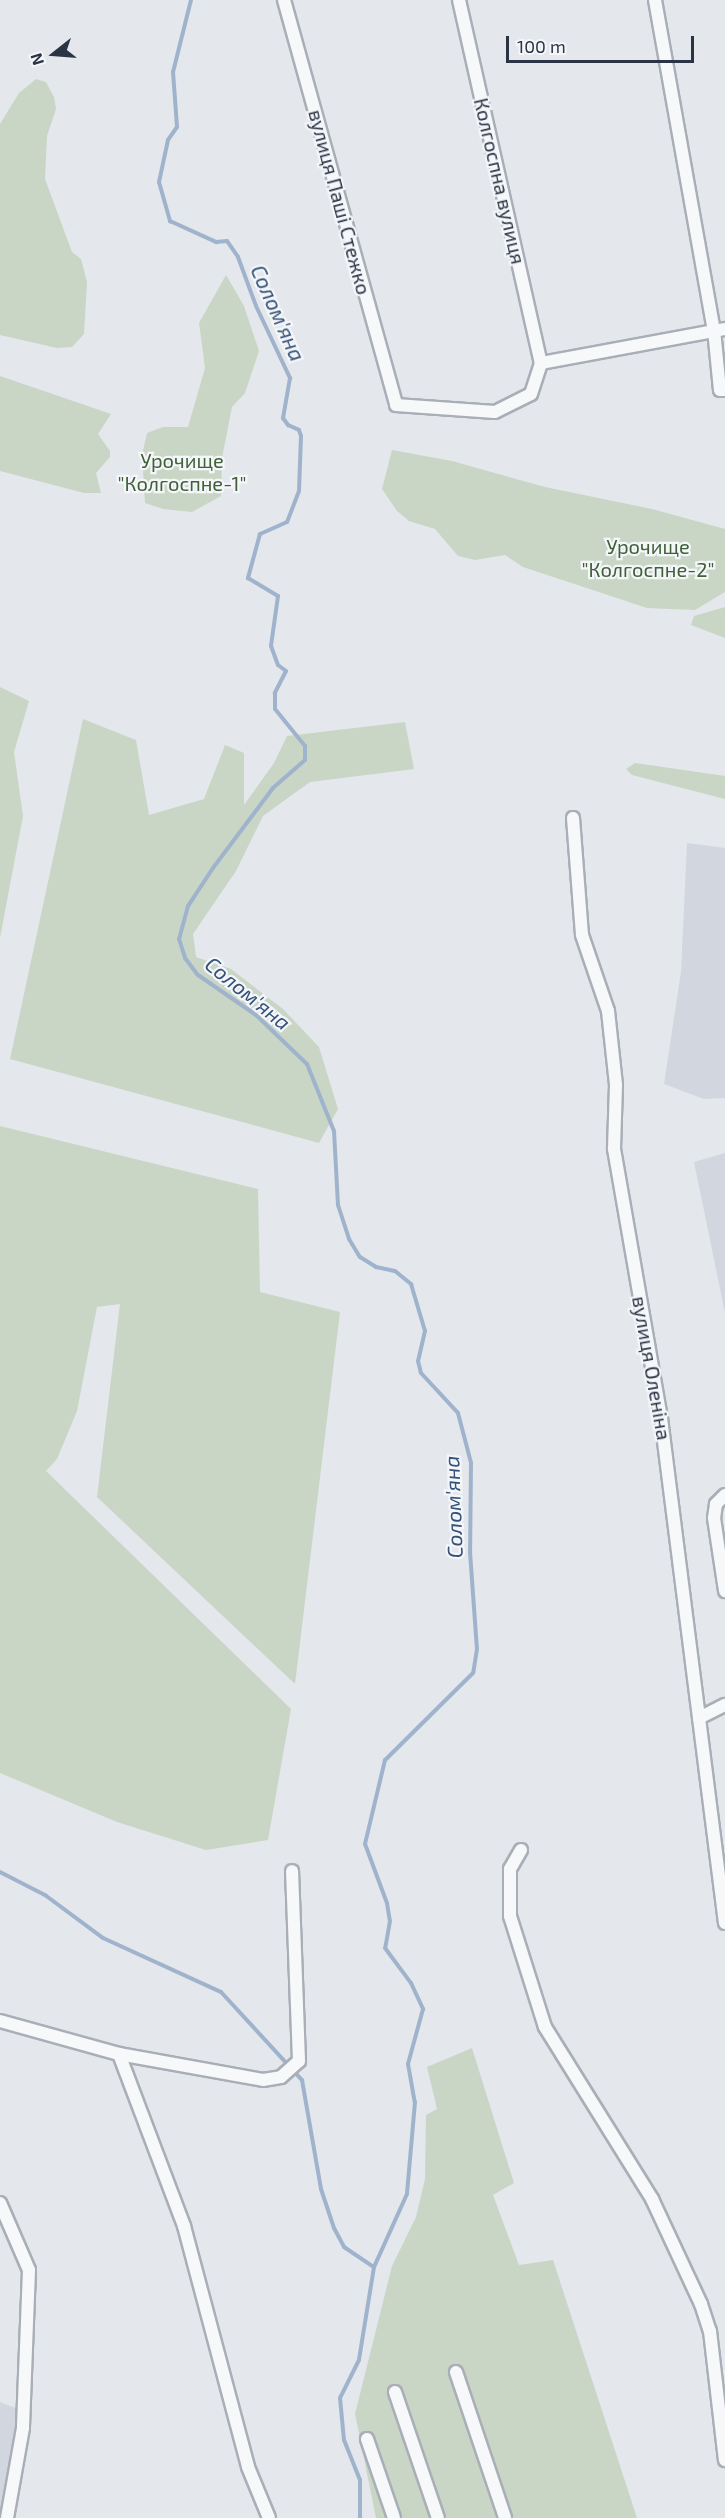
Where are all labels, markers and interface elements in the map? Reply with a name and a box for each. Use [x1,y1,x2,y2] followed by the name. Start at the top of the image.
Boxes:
[24,24,84,84] north arrow
[509,24,696,62] scale bar
[517,35,566,57] text: 100 m
[26,51,47,68] text: N
[469,95,531,267] street label: Колгоспна вулиця
[304,107,376,297] street label: вулиця Паші Стежко
[246,261,310,365] water label: Солом'яна
[117,448,247,495] park label: Урочище "Колгоспне-1"
[582,534,714,581] park label: Урочище "Колгоспне-2"
[200,951,296,1035] water label: Солом'яна
[628,1294,676,1442] street label: вулиця Оленіна
[439,1455,467,1559] water label: Солом'яна

